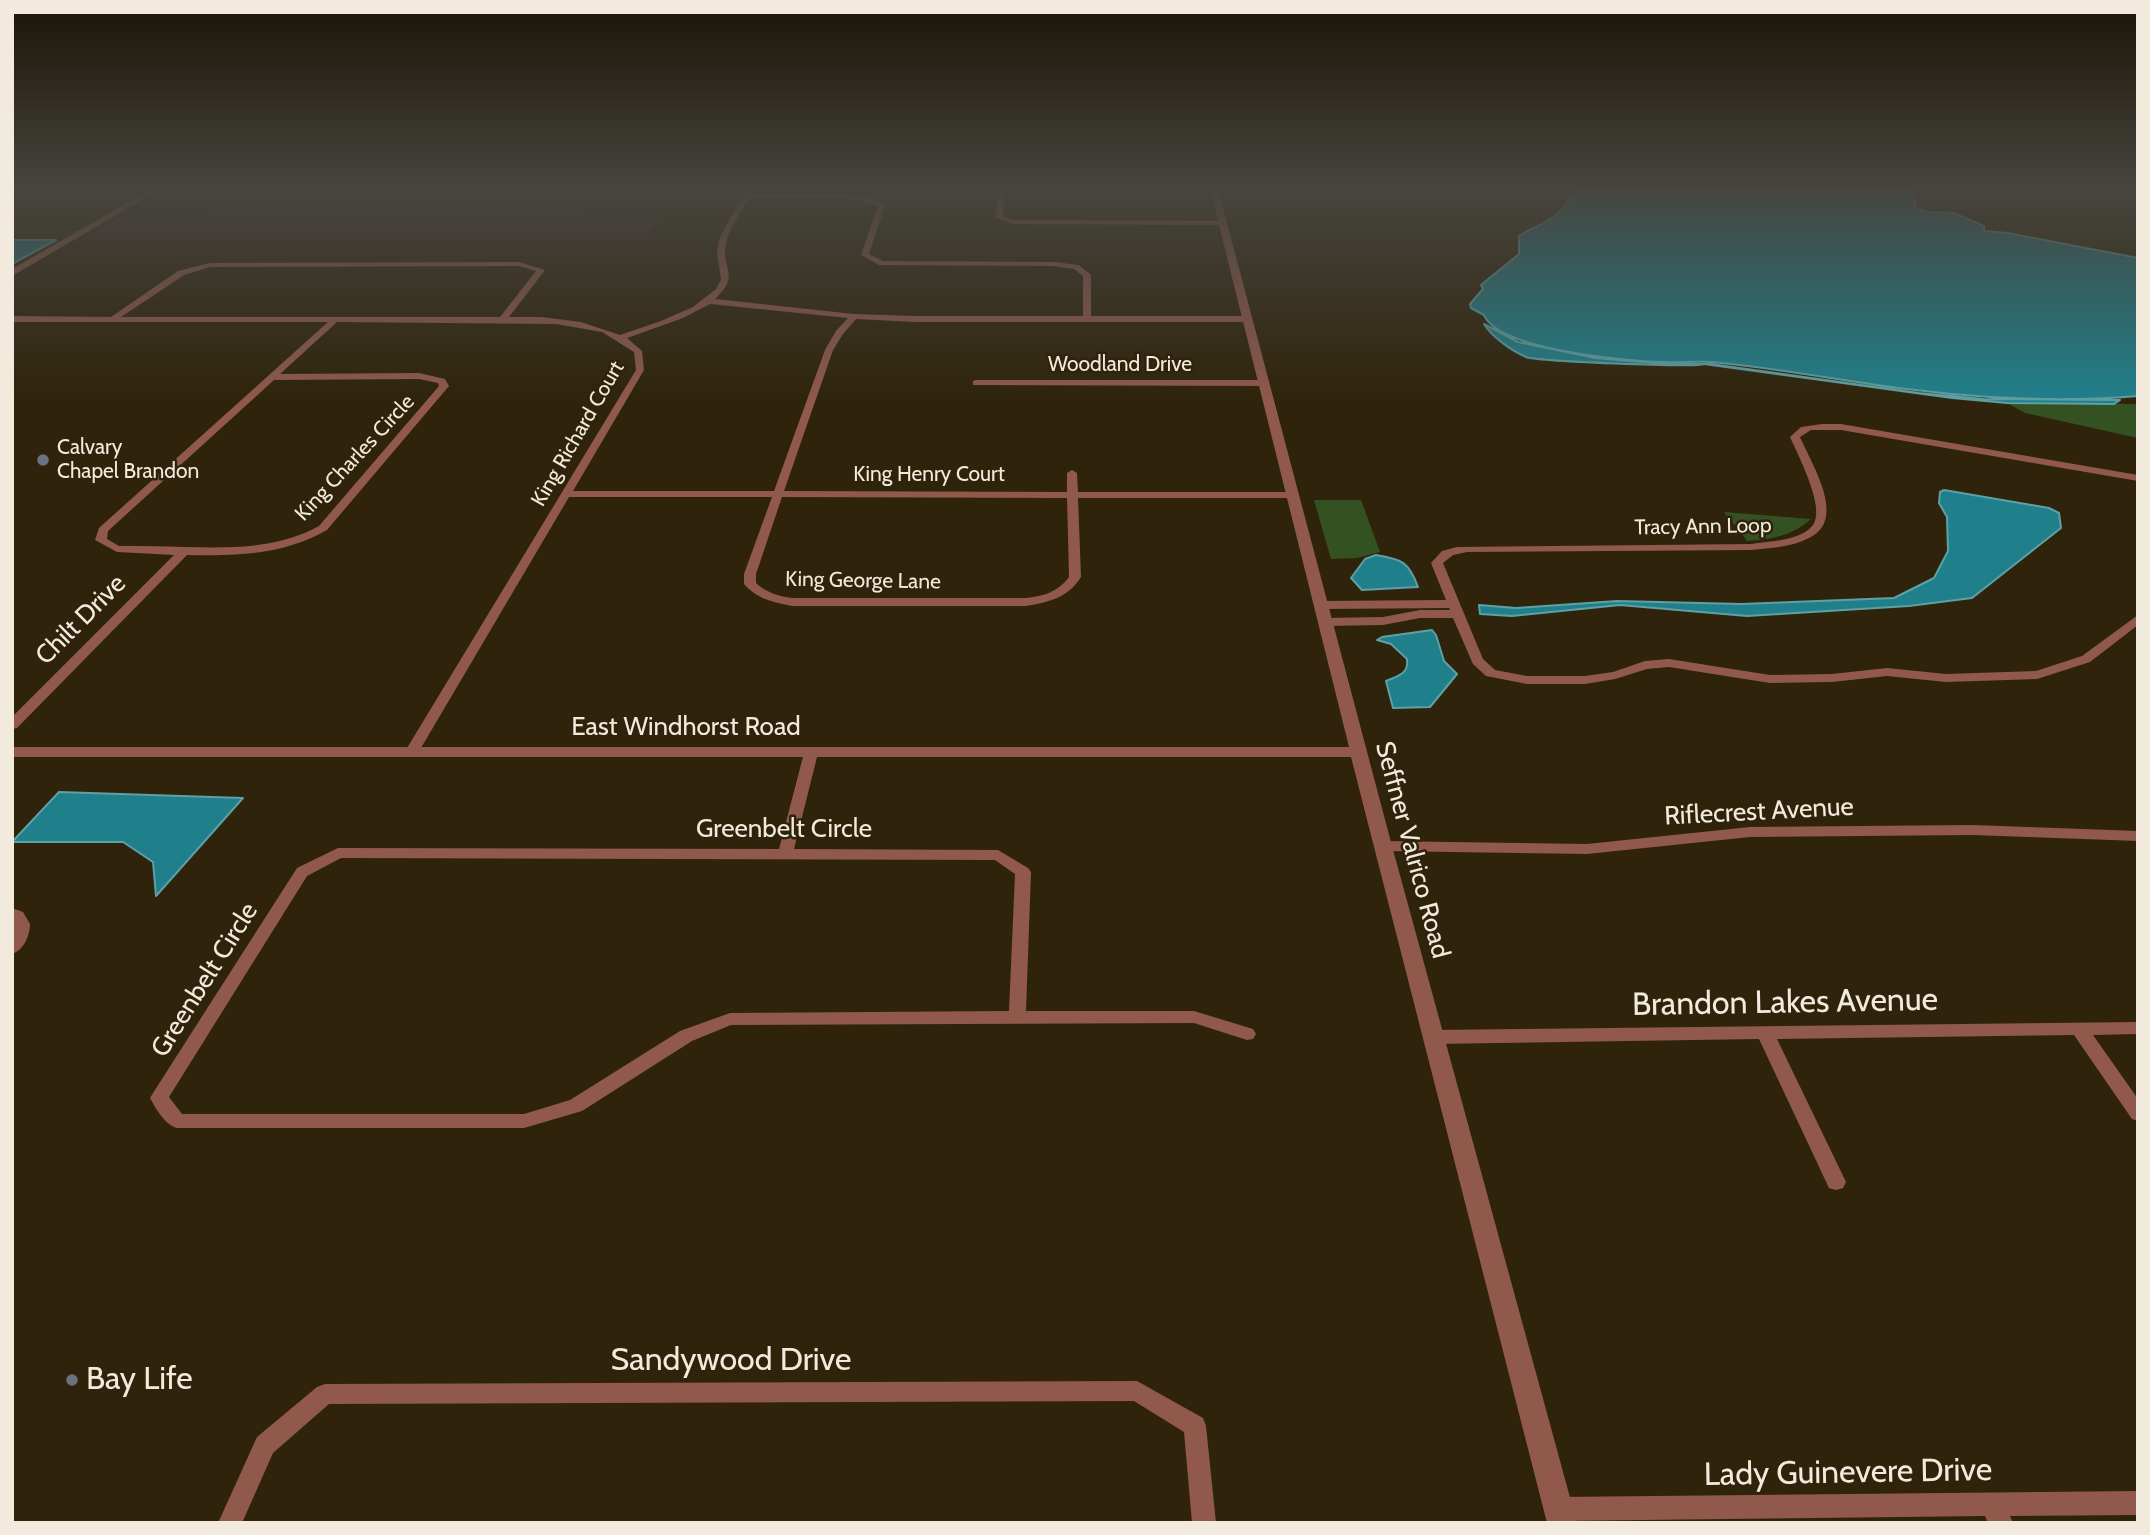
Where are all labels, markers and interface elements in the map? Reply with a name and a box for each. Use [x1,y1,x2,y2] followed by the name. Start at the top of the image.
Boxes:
[1048,352,1192,378] street label: Woodland Drive
[526,357,630,511] street label: King Richard Court
[290,390,420,526] street label: King Charles Circle
[57,435,199,485] place label: Calvary Chapel Brandon
[35,452,51,468] marker: Calvary Chapel Brandon
[853,462,1005,488] street label: King Henry Court
[1634,513,1772,541] street label: Tracy Ann Loop
[785,567,941,595] street label: King George Lane
[29,568,133,672] street label: Chilt Drive
[571,711,801,743] street label: East Windhorst Road
[1368,738,1456,962] street label: Seffner Valrico Road
[1663,791,1855,833] street label: Riflecrest Avenue
[696,813,872,845] street label: Greenbelt Circle
[145,897,265,1063] street label: Greenbelt Circle
[1632,981,1938,1025] street label: Brandon Lakes Avenue
[611,1342,851,1380] street label: Sandywood Drive
[86,1361,193,1399] place label: Bay Life
[64,1372,80,1388] marker: Bay Life
[1703,1451,1993,1495] street label: Lady Guinevere Drive

